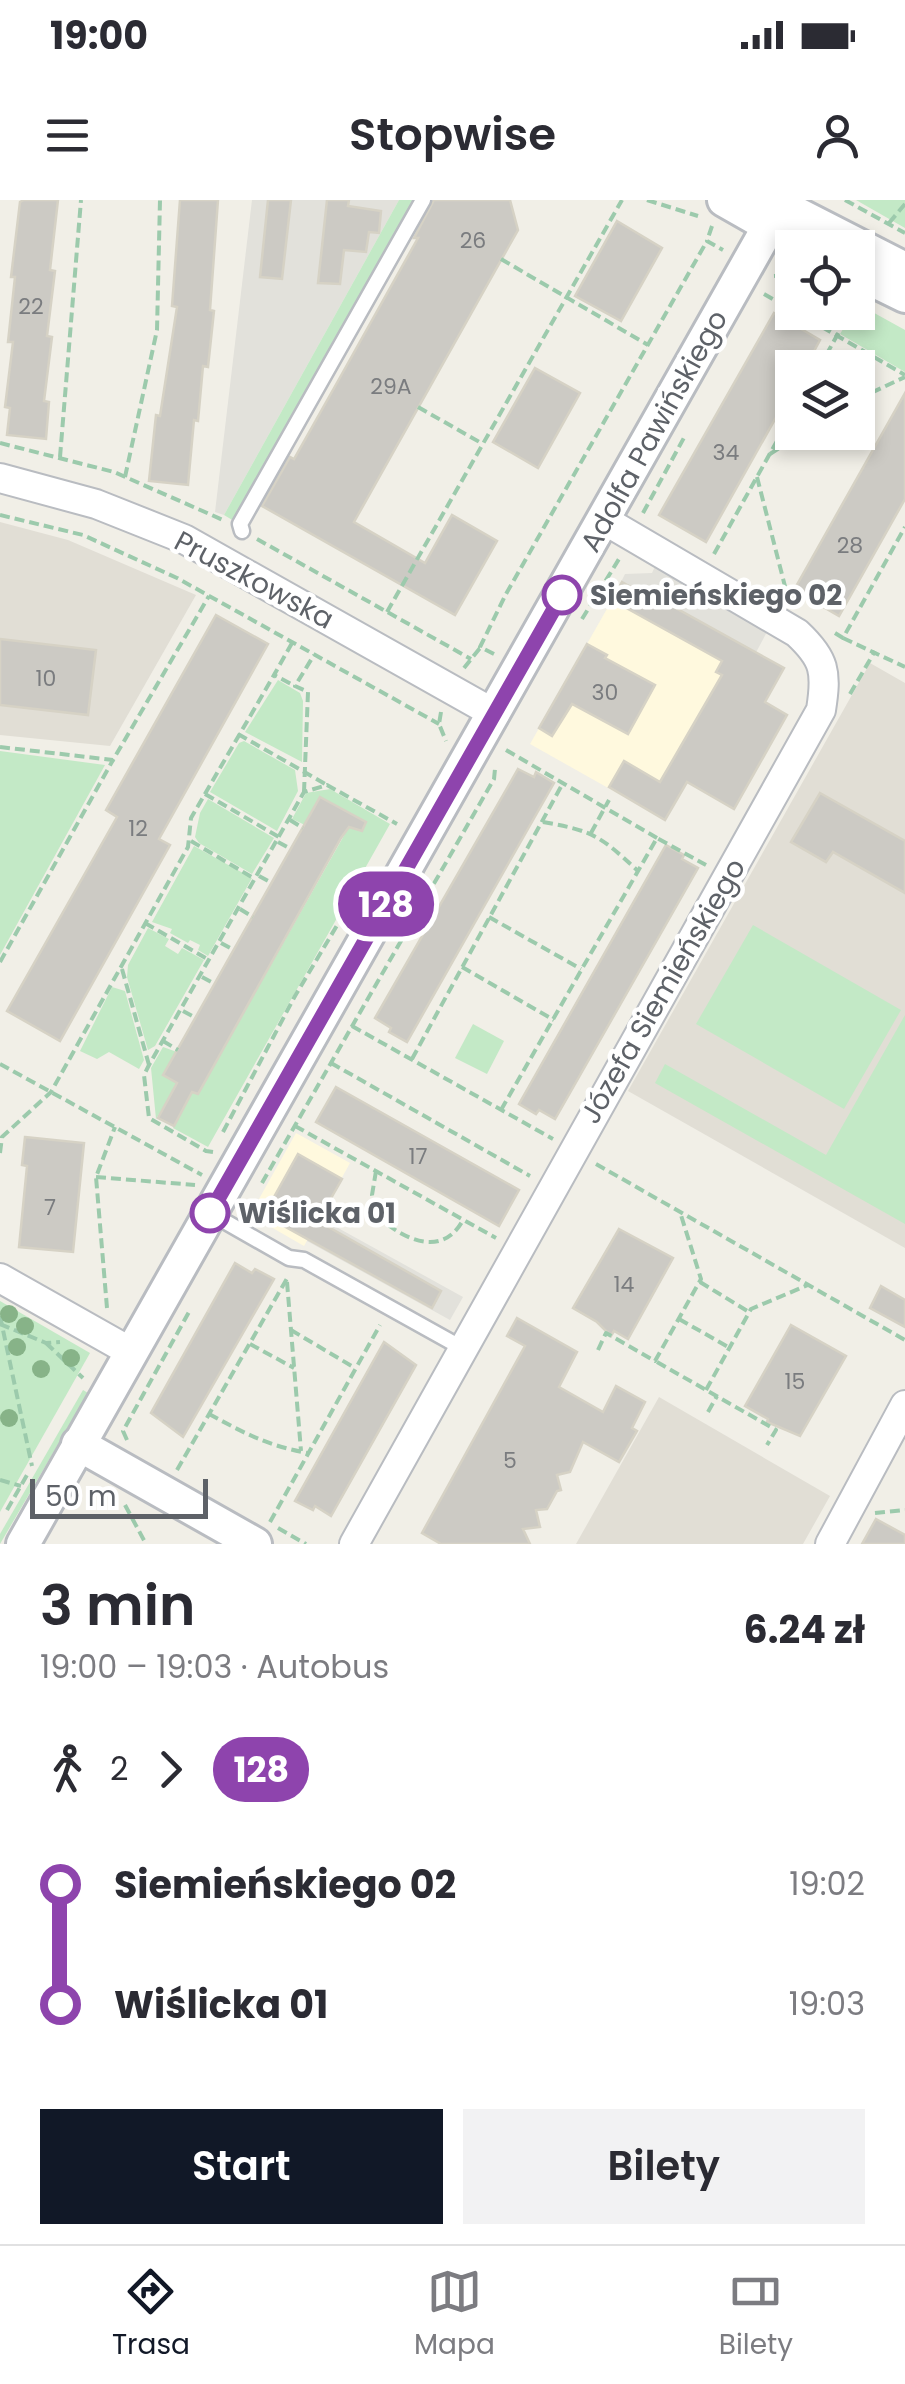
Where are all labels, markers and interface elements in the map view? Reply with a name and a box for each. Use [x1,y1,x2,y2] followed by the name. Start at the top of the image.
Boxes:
[50,9,148,62] text: 19:00
[349,103,556,166] text: Stopwise
[40,108,95,163] icon: menu
[810,108,865,163] icon: person
[460,225,486,256] house number: 26
[775,230,875,450] map controls
[775,230,875,330] button: locate
[18,291,44,322] house number: 22
[571,303,737,559] street label: Adolfa Pawińskiego
[775,350,875,450] button: layers
[370,371,412,402] house number: 29A
[713,437,740,468] house number: 34
[167,522,341,638] street label: Pruszkowska
[837,530,863,561] house number: 28
[543,576,581,614] marker: Siemieńskiego 02
[590,576,842,615] place label: Siemieńskiego 02
[36,663,56,694] house number: 10
[592,677,618,708] house number: 30
[128,813,148,844] house number: 12
[571,851,755,1131] street label: Józefa Siemieńskiego
[328,872,444,936] line badge: 128
[358,880,414,929] text: 128
[408,1141,428,1172] house number: 17
[44,1192,56,1223] house number: 7
[191,1194,229,1232] marker: Wiślicka 01
[238,1194,396,1233] place label: Wiślicka 01
[614,1269,635,1300] house number: 14
[785,1366,805,1397] house number: 15
[503,1445,517,1476] house number: 5
[30,1474,208,1518] scale bar
[45,1477,116,1516] text: 50 m
[40,1567,195,1644] text: 3 min
[744,1603,865,1656] text: 6.24 zł
[40,1644,389,1689] text: 19:00 – 19:03 · Autobus
[40,1742,95,1797] icon: walk
[143,1742,198,1797] icon: forward
[233,1745,289,1794] text: 128
[110,1746,128,1791] text: 2
[114,1858,456,1911] text: Siemieńskiego 02
[789,1861,865,1906] text: 19:02
[114,1978,328,2031] text: Wiślicka 01
[789,1981,865,2026] text: 19:03
[40,2109,443,2224] button: Start
[463,2109,865,2224] button: Bilety
[112,2264,190,2366] tab: Trasa
[414,2264,495,2366] tab: Mapa
[719,2264,793,2366] tab: Bilety

